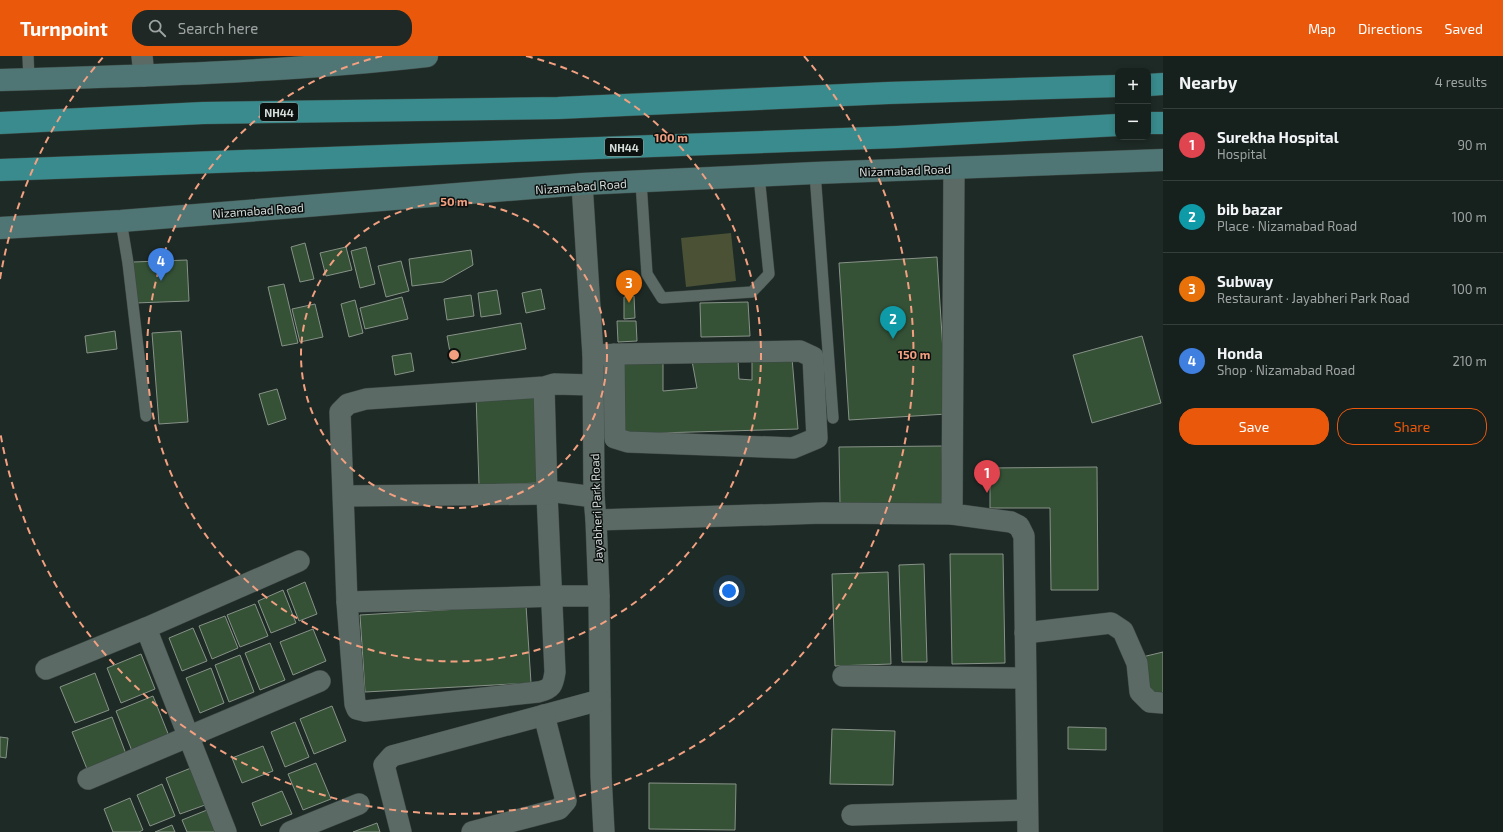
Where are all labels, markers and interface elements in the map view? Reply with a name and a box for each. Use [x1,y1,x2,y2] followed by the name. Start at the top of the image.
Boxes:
[132,10,412,46] search box
[20,17,108,40] text: Turnpoint
[146,17,168,39] icon: search
[178,19,258,37] text: Search here
[1308,20,1336,37] text: Map
[1358,20,1423,37] text: Directions
[1445,20,1483,37] text: Saved
[1115,68,1151,140] map controls
[1115,68,1151,104] button: +
[1179,72,1237,92] text: Nearby
[1435,74,1487,90] text: 4 results
[260,103,298,121] road number: NH44
[1115,104,1151,140] button: −
[1217,128,1339,146] text: Surekha Hospital
[654,130,688,144] text: 100 m
[1189,137,1195,153] text: 1
[1457,137,1487,153] text: 90 m
[605,138,643,156] road number: NH44
[1217,146,1266,162] text: Hospital
[859,161,951,179] street label: Nizamabad Road
[535,176,627,196] street label: Nizamabad Road
[440,194,468,208] text: 50 m
[212,200,304,220] street label: Nizamabad Road
[1217,200,1283,218] text: bib bazar
[1188,209,1196,225] text: 2
[1452,209,1487,225] text: 100 m
[1217,218,1357,234] text: Place · Nizamabad Road
[148,248,174,281] pin: 4
[616,270,642,303] pin: 3
[1217,272,1273,290] text: Subway
[1188,281,1196,297] text: 3
[1452,281,1487,297] text: 100 m
[1217,290,1410,306] text: Restaurant · Jayabheri Park Road
[880,306,906,339] pin: 2
[1217,344,1263,362] text: Honda
[898,347,930,361] text: 150 m
[447,348,461,362] centre of rings
[1188,353,1196,369] text: 4
[1452,353,1487,369] text: 210 m
[1217,362,1355,378] text: Shop · Nizamabad Road
[1179,408,1329,445] button: Save
[1337,408,1487,445] button: Share
[587,453,605,563] street label: Jayabheri Park Road
[974,460,1000,493] pin: 1
[719,581,739,601] your location

